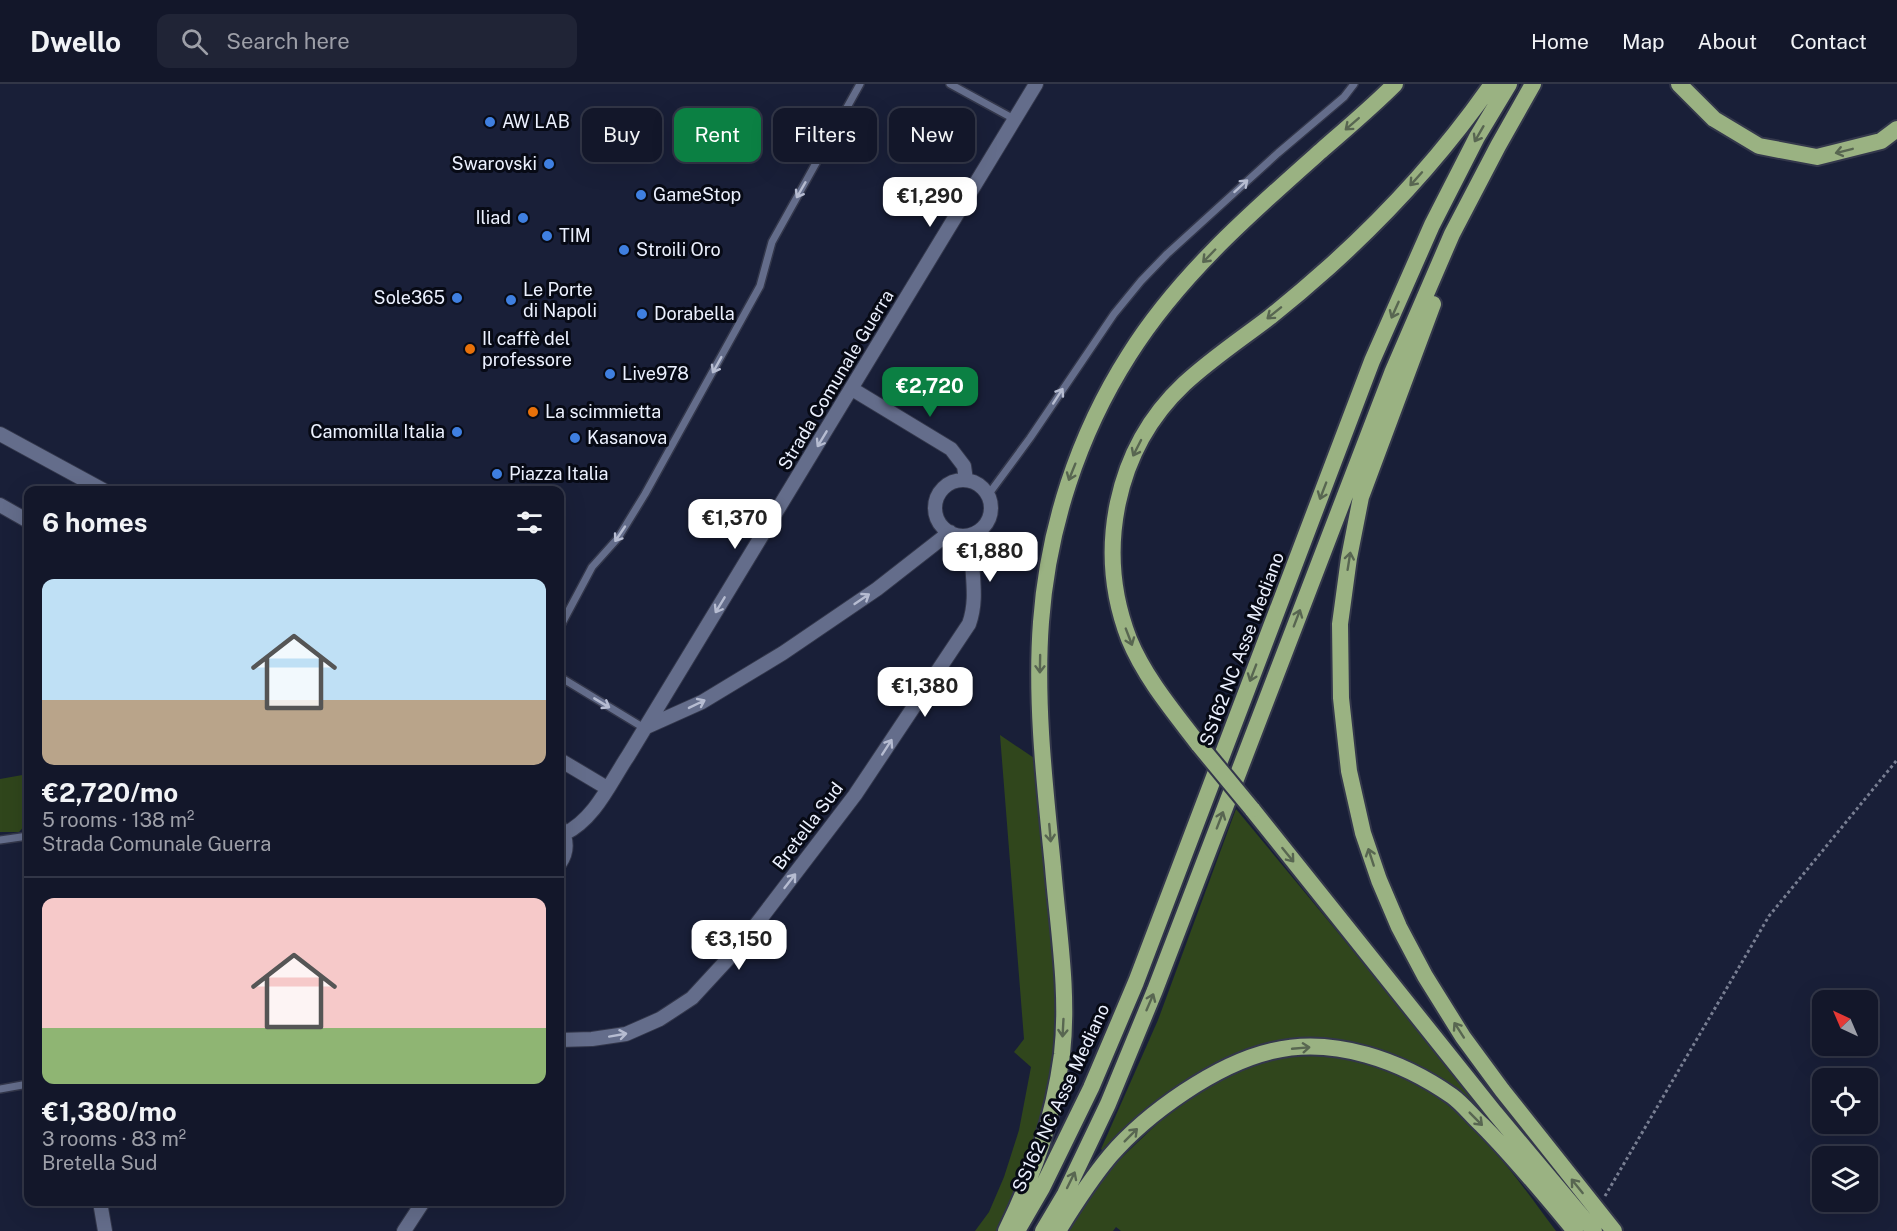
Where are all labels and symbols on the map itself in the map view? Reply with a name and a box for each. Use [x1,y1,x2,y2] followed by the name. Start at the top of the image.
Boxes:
[502,111,570,132] place label: AW LAB
[483,115,497,129] marker: AW LAB
[1345,117,1360,131] one-way arrow
[1473,125,1485,142] one-way arrow
[1834,145,1853,157] one-way arrow
[452,153,537,174] place label: Swarovski
[542,157,556,171] marker: Swarovski
[1409,171,1423,186] one-way arrow
[881,177,979,228] pin: €1,290
[1233,179,1248,194] one-way arrow
[795,181,807,198] one-way arrow
[653,184,741,205] place label: GameStop
[634,188,648,202] marker: GameStop
[475,207,511,228] place label: Iliad
[516,211,530,225] marker: Iliad
[559,225,591,246] place label: TIM
[540,229,554,243] marker: TIM
[636,239,721,260] place label: Stroili Oro
[617,243,631,257] marker: Stroili Oro
[1201,249,1216,264] one-way arrow
[523,279,597,321] place label: Le Porte di Napoli
[773,286,898,474] street label: Strada Comunale Guerra
[374,287,445,308] place label: Sole365
[450,291,464,305] marker: Sole365
[504,293,518,307] marker: Le Porte di Napoli
[1389,300,1400,319] one-way arrow
[654,303,735,324] place label: Dorabella
[1267,306,1283,319] one-way arrow
[635,307,649,321] marker: Dorabella
[482,328,572,370] place label: Il caffè del professore
[463,342,477,356] marker: Il caffè del professore
[710,356,722,373] one-way arrow
[622,363,689,384] place label: Live978
[603,367,617,381] marker: Live978
[881,367,979,418] pin: €2,720
[1052,388,1064,405] one-way arrow
[545,401,661,422] place label: La scimmietta
[526,405,540,419] marker: La scimmietta
[310,421,445,442] place label: Camomilla Italia
[450,425,464,439] marker: Camomilla Italia
[587,427,667,448] place label: Kasanova
[815,430,827,447] one-way arrow
[568,431,582,445] marker: Kasanova
[1131,439,1143,456] one-way arrow
[509,463,608,484] place label: Piazza Italia
[1066,463,1077,481] one-way arrow
[490,467,504,481] marker: Piazza Italia
[1317,481,1328,500] one-way arrow
[686,499,784,550] pin: €1,370
[614,525,626,542] one-way arrow
[941,532,1039,583] pin: €1,880
[1195,549,1288,748] street label: SS162 NC Asse Mediano
[1343,551,1354,571] one-way arrow
[853,593,870,605] one-way arrow
[713,596,725,613] one-way arrow
[1293,609,1304,628] one-way arrow
[1124,627,1135,645] one-way arrow
[1034,653,1046,673] one-way arrow
[1247,664,1258,682] one-way arrow
[876,667,974,718] pin: €1,380
[593,697,610,709] one-way arrow
[688,697,706,709] one-way arrow
[881,738,894,755] one-way arrow
[768,778,847,873] street label: Bretella Sud
[1216,811,1227,830] one-way arrow
[1045,823,1056,843] one-way arrow
[1282,847,1295,863] one-way arrow
[1365,848,1376,867] one-way arrow
[783,873,796,889] one-way arrow
[690,920,788,971] pin: €3,150
[1812,990,1878,1056] north arrow
[1145,993,1156,1012] one-way arrow
[1008,1000,1113,1195] street label: SS162 NC Asse Mediano
[1058,1017,1069,1037] one-way arrow
[1452,1022,1464,1039] one-way arrow
[607,1029,627,1040] one-way arrow
[1291,1042,1311,1053] one-way arrow
[1469,1112,1483,1127] one-way arrow
[1124,1128,1139,1142] one-way arrow
[1066,1172,1078,1190] one-way arrow
[1570,1178,1583,1194] one-way arrow

